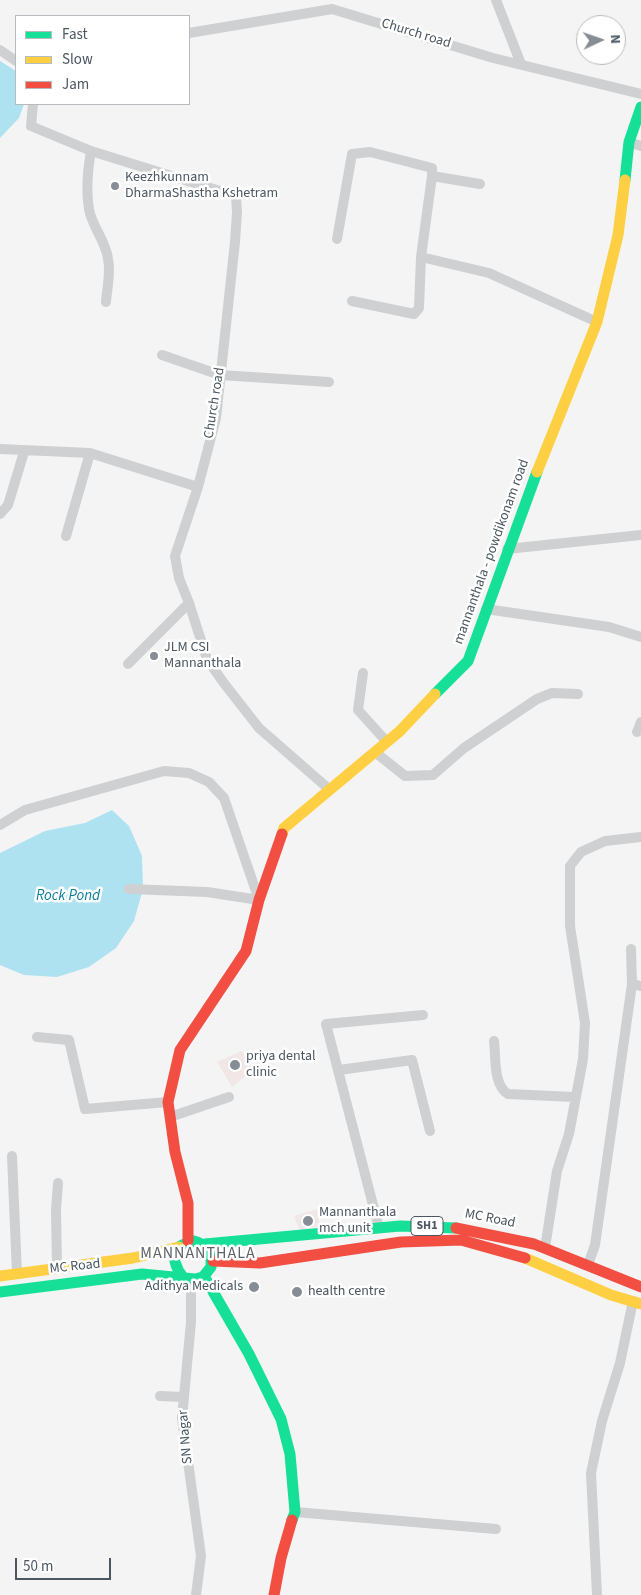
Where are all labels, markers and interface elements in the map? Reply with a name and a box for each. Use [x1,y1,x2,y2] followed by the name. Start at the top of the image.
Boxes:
[15,15,190,105] legend
[379,15,453,53] street label: Church road
[576,15,626,65] north arrow
[62,24,88,45] text: Fast
[605,34,625,44] text: N
[62,49,93,70] text: Slow
[62,74,89,95] text: Jam
[125,170,278,202] place label: Keezhkunnam DharmaShastha Kshetram
[109,180,121,192] marker: Keezhkunnam DharmaShastha Kshetram
[201,366,229,440] street label: Church road
[451,457,533,647] street label: mannanthala - powdikonam road
[164,640,241,672] place label: JLM CSI Mannanthala
[148,650,160,662] marker: JLM CSI Mannanthala
[36,888,100,906] water label: Rock Pond
[246,1049,316,1082] place label: priya dental clinic
[228,1058,242,1072] marker: priya dental clinic
[319,1205,396,1238] place label: Mannanthala mch unit
[463,1206,517,1232] street label: MC Road
[301,1214,315,1228] marker: Mannanthala mch unit
[411,1216,443,1236] road number: SH1
[139,1244,257,1264] district label: MANNANTHALA
[49,1256,101,1278] street label: MC Road
[145,1279,243,1295] place label: Adithya Medicals
[247,1280,261,1294] marker: Adithya Medicals
[308,1284,385,1300] place label: health centre
[290,1285,304,1299] marker: health centre
[175,1409,197,1465] street label: SN Nagar
[18,1548,114,1580] scale bar
[23,1556,53,1577] text: 50 m

